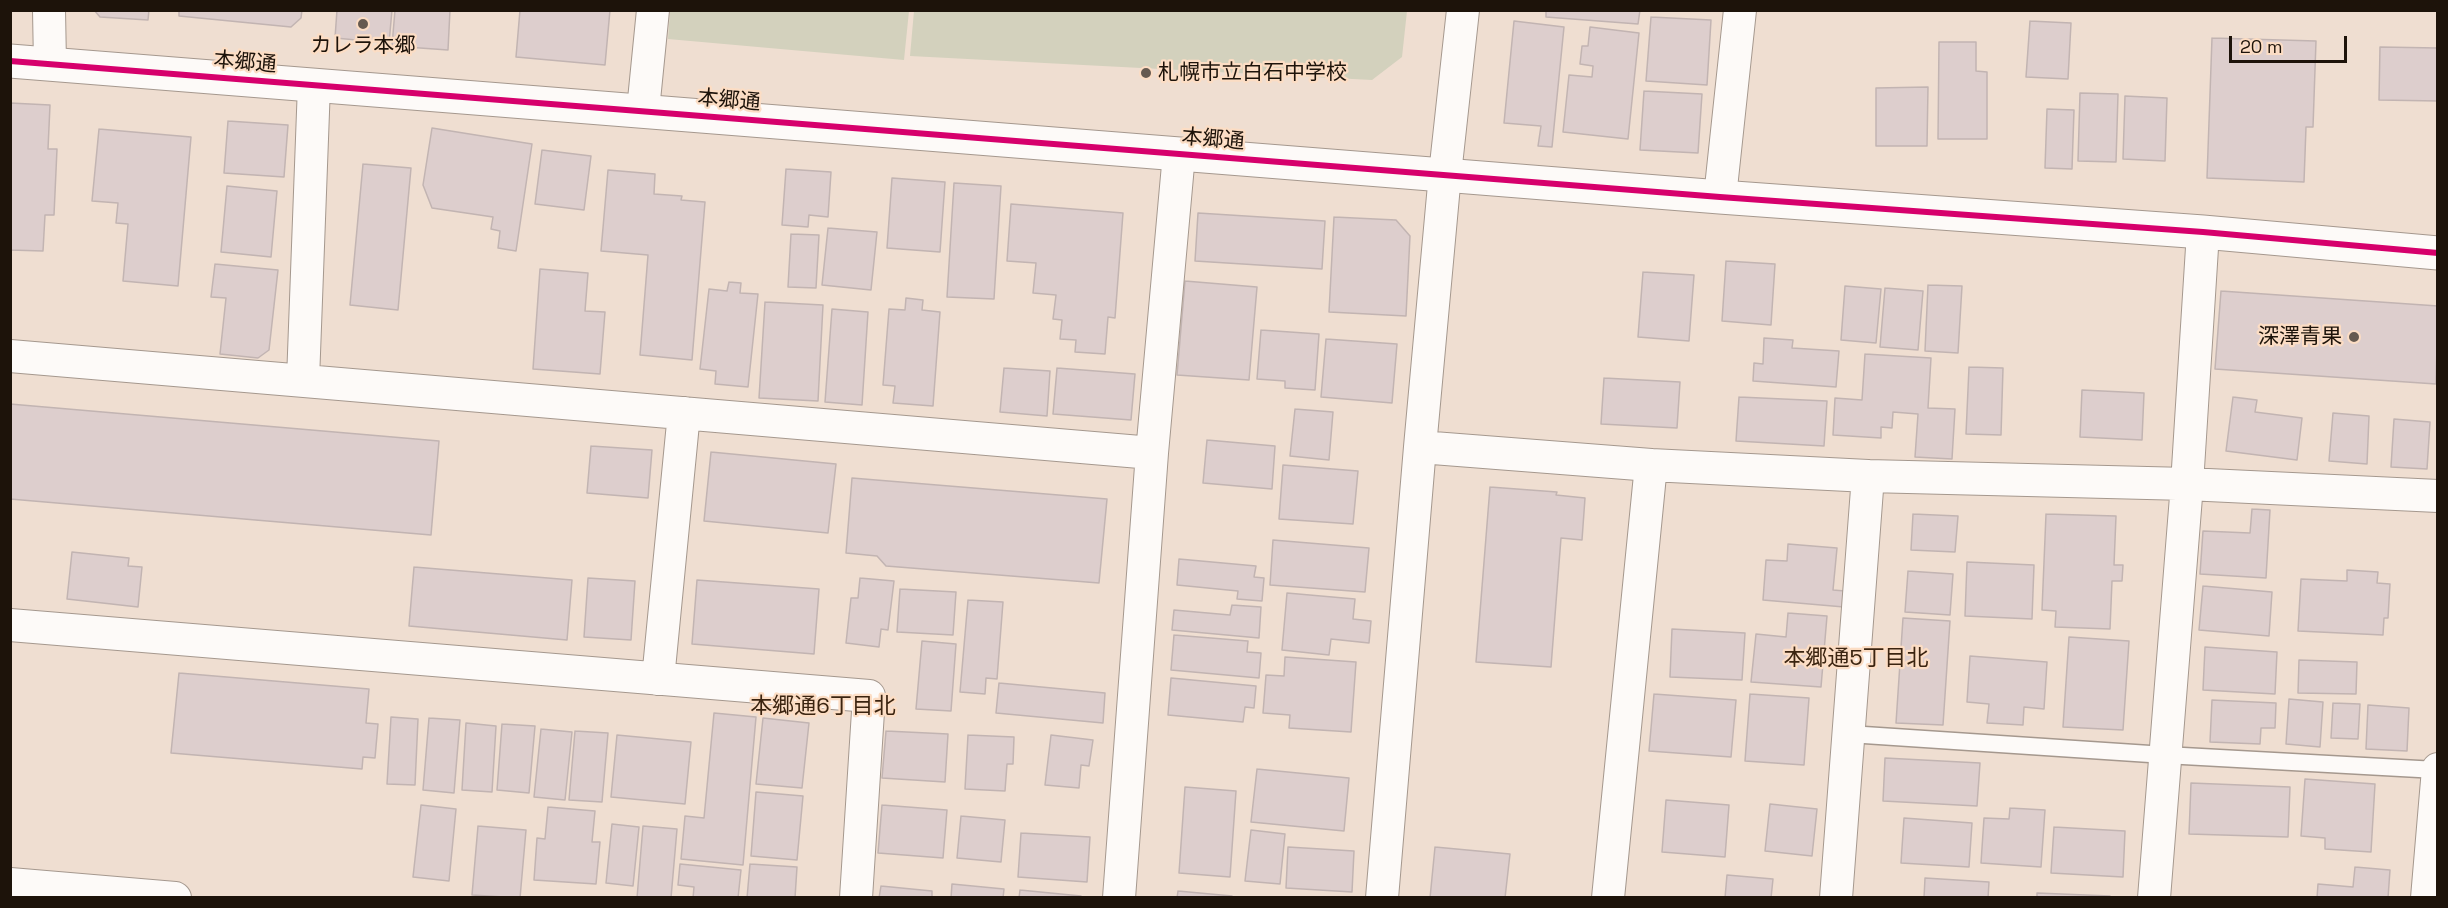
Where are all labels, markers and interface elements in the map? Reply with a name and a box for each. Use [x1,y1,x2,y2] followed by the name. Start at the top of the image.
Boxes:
[356,17,370,31] marker: カレラ本郷
[2232,24,2350,62] scale bar
[311,33,415,59] place label: カレラ本郷
[2240,35,2283,58] text: 20 m
[213,48,277,78] street label: 本郷通
[1158,60,1347,86] place label: 札幌市立白石中学校
[1139,66,1153,80] marker: 札幌市立白石中学校
[697,86,761,116] street label: 本郷通
[1181,125,1245,155] street label: 本郷通
[2258,324,2342,350] place label: 深澤青果
[2347,330,2361,344] marker: 深澤青果
[1783,646,1929,672] district label: 本郷通5丁目北
[750,694,896,720] district label: 本郷通6丁目北

